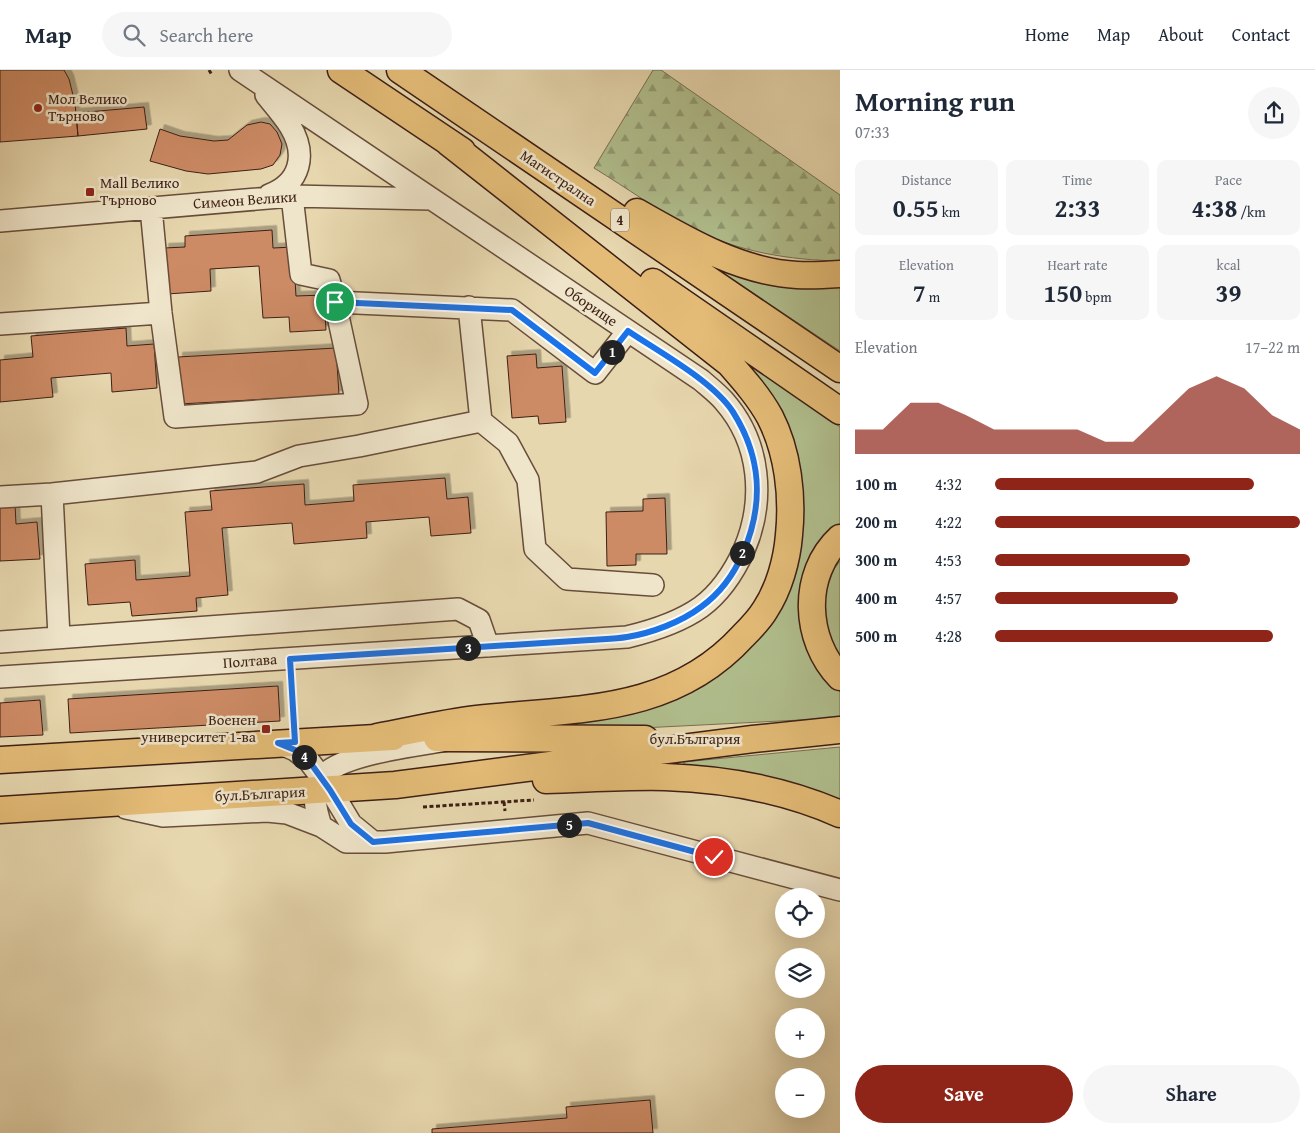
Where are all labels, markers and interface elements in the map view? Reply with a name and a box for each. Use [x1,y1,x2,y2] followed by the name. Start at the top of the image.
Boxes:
[102,12,452,57] search box
[25,17,72,52] text: Map
[120,21,148,49] icon: search
[160,21,253,49] text: Search here
[1025,21,1069,48] text: Home
[1097,21,1130,48] text: Map
[1158,21,1204,48] text: About
[1232,21,1290,48] text: Contact
[855,80,1015,121] text: Morning run
[1248,87,1300,139] button: share
[48,88,128,126] place label: Мол Велико Търново
[32,102,44,114] marker: Мол Велико Търново
[855,120,890,144] text: 07:33
[516,144,601,211] street label: Магистрална
[901,170,952,190] text: Distance
[1063,170,1092,190] text: Time
[1215,170,1242,190] text: Pace
[100,172,180,210] place label: Mall Велико Търново
[192,185,298,214] street label: Симеон Велики
[84,186,96,198] marker: Mall Велико Търново
[893,190,939,226] text: 0.55
[1055,190,1100,226] text: 2:33
[1191,190,1237,226] text: 4:38
[939,202,960,222] text: km
[1237,202,1266,222] text: /km
[611,208,629,232] road number: 4
[899,255,954,275] text: Elevation
[1047,255,1108,275] text: Heart rate
[1217,255,1240,275] text: kcal
[913,275,926,311] text: 7
[1043,275,1082,311] text: 150
[1216,275,1241,311] text: 39
[561,280,622,331] street label: Оборище
[314,281,356,323] pin
[926,287,940,307] text: m
[1082,287,1112,307] text: bpm
[321,288,349,316] icon: arrive
[855,335,918,359] text: Elevation
[1245,335,1300,359] text: 17–22 m
[600,340,624,364] pin: 1
[609,342,616,362] text: 1
[855,472,897,496] text: 100 m
[935,472,962,496] text: 4:32
[855,510,897,534] text: 200 m
[935,510,962,534] text: 4:22
[730,540,754,566] pin: 2
[739,543,746,563] text: 2
[855,548,897,572] text: 300 m
[935,548,962,572] text: 4:53
[855,586,897,610] text: 400 m
[935,586,962,610] text: 4:57
[855,624,897,648] text: 500 m
[935,624,962,648] text: 4:28
[456,636,480,660] pin: 3
[465,638,472,658] text: 3
[222,648,279,673] street label: Полтава
[140,709,257,747] place label: Военен университет 1-ва
[260,723,272,735] marker: Военен университет 1-ва
[650,728,741,749] street label: бул.България
[292,744,316,770] pin: 4
[301,747,308,767] text: 4
[214,781,306,806] street label: бул.България
[556,812,582,838] pin: 5
[566,815,573,835] text: 5
[693,836,735,878] pin
[700,843,728,871] icon: check
[775,888,825,1118] map controls
[775,888,825,938] button: locate
[775,948,825,998] button: layers
[775,1008,825,1058] button: +
[855,1065,1073,1123] button: Save
[1083,1065,1300,1123] button: Share
[775,1068,825,1118] button: −

